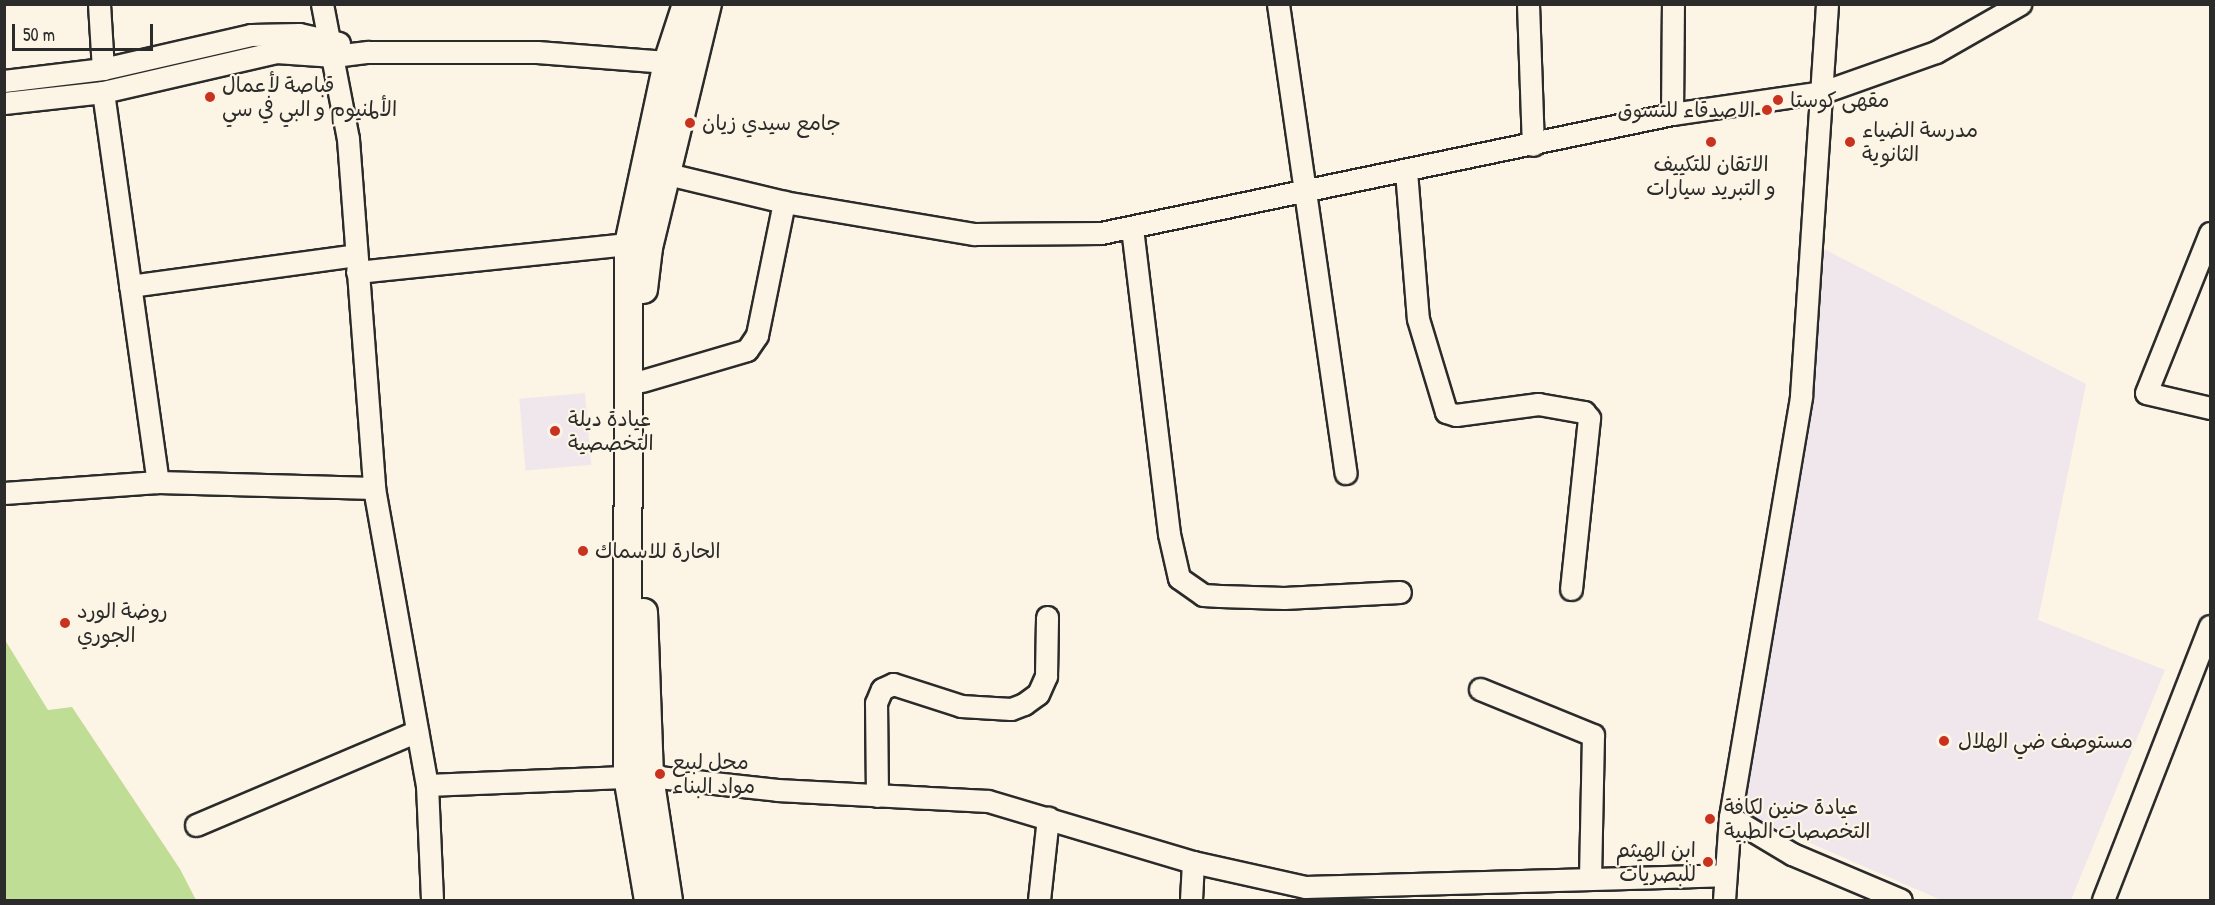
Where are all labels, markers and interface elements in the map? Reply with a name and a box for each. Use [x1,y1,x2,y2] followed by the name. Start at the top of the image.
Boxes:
[15,12,156,50] scale bar
[23,22,55,47] text: 50 m
[222,72,397,122] place label: قباصة لأعمال الألمنيوم و البي في سي
[1790,87,1890,113] place label: مقهى كوستا
[203,90,217,104] marker: قباصة لأعمال الألمنيوم و البي في سي
[1771,93,1785,107] marker: مقهى كوستا
[1618,97,1755,123] place label: الاصدقاء للتسوق
[1760,103,1774,117] marker: الاصدقاء للتسوق
[702,110,841,136] place label: جامع سيدي زيان
[683,116,697,130] marker: جامع سيدي زيان
[1862,117,1978,167] place label: مدرسة الضياء الثانوية
[1704,135,1718,149] marker: الاتقان للتكييف و التبريد سيارات
[1843,135,1857,149] marker: مدرسة الضياء الثانوية
[1646,151,1776,201] place label: الاتقان للتكييف و التبريد سيارات
[568,406,654,456] place label: عيادة ديلة التخصصية
[546,422,564,440] marker: عيادة ديلة التخصصية
[595,538,721,564] place label: الحارة للاسماك
[576,544,590,558] marker: الحارة للاسماك
[77,598,168,648] place label: روضة الورد الجوري
[58,616,72,630] marker: روضة الورد الجوري
[1958,728,2133,754] place label: مستوصف ضي الهلال
[1935,732,1953,750] marker: مستوصف ضي الهلال
[672,749,755,799] place label: محل لبيع مواد البناء
[653,767,667,781] marker: محل لبيع مواد البناء
[1724,794,1870,844] place label: عيادة حنين لكافة التخصصات الطبية
[1701,810,1719,828] marker: عيادة حنين لكافة التخصصات الطبية
[1615,837,1696,887] place label: ابن الهيثم للبصريات
[1701,855,1715,869] marker: ابن الهيثم للبصريات

